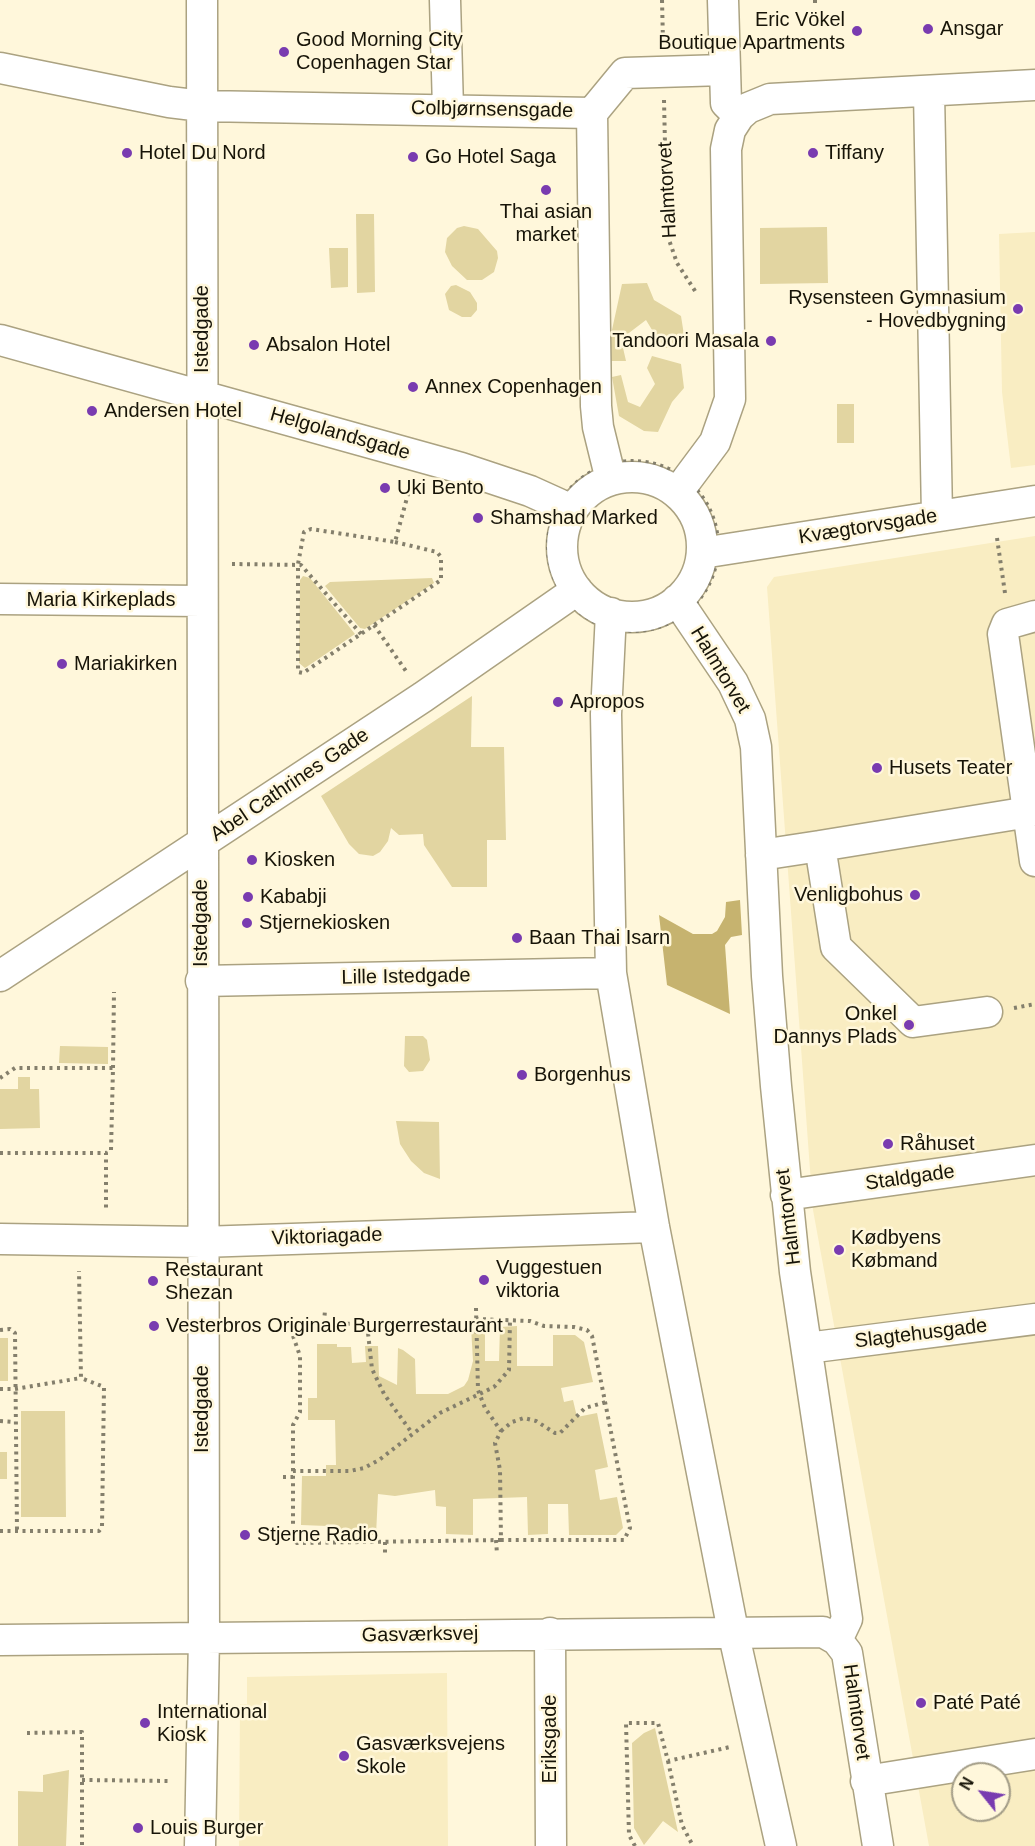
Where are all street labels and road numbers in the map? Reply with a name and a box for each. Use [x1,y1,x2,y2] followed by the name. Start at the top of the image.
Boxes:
[411,97,573,123] street label: Colbjørnsensgade
[653,141,683,239] street label: Halmtorvet
[190,285,214,373] street label: Istedgade
[267,403,413,465] street label: Helgolandsgade
[797,504,939,550] street label: Kvægtorvsgade
[27,588,175,612] street label: Maria Kirkeplads
[685,622,755,718] street label: Halmtorvet
[206,723,374,847] street label: Abel Cathrines Gade
[189,879,213,967] street label: Istedgade
[341,964,471,990] street label: Lille Istedgade
[864,1160,956,1196] street label: Staldgade
[771,1168,807,1266] street label: Halmtorvet
[271,1223,383,1251] street label: Viktoriagade
[853,1314,989,1354] street label: Slagtehusgade
[190,1365,214,1453] street label: Istedgade
[361,1622,479,1648] street label: Gasværksvej
[837,1662,875,1762] street label: Halmtorvet
[538,1695,562,1783] street label: Eriksgade

